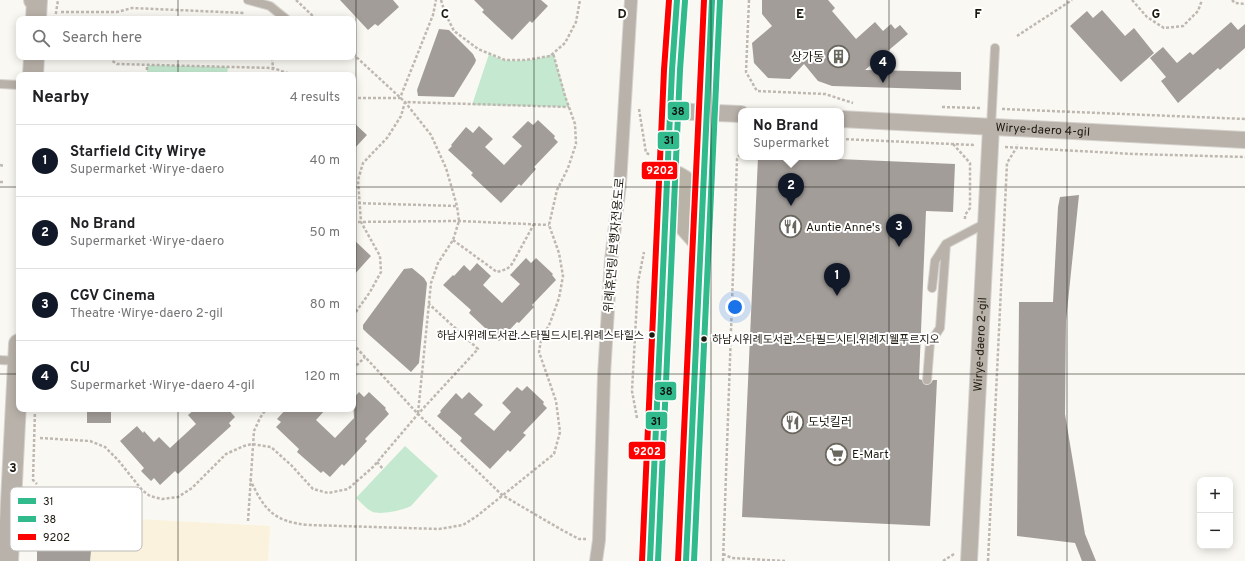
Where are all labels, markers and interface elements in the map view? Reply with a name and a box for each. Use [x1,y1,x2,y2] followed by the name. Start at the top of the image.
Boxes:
[441,7,449,23] text: C
[617,7,627,23] text: D
[796,7,804,23] text: E
[974,7,982,23] text: F
[1152,7,1161,23] text: G
[16,16,356,60] search box
[30,27,52,49] icon: search
[62,29,142,48] text: Search here
[826,44,852,70] building icon: 상가동
[791,50,824,66] place label: 상가동
[870,50,896,83] pin: 4
[32,87,89,109] text: Nearby
[290,90,340,106] text: 4 results
[667,101,690,121] line badge: 38
[671,105,685,119] text: 38
[738,108,844,160] popup
[753,117,818,136] text: No Brand
[995,120,1090,141] street label: Wirye-daero 4-gil
[657,131,680,150] line badge: 31
[664,134,674,148] text: 31
[753,136,829,152] text: Supermarket
[70,143,206,162] text: Starfield City Wirye
[42,153,48,169] text: 1
[310,153,340,169] text: 40 m
[641,161,678,180] line badge: 9202
[70,162,224,178] text: Supermarket · Wirye-daero
[646,164,674,178] text: 9202
[778,173,804,206] pin: 2
[601,177,629,313] street label: 위례휴먼링 보행자전용도로
[778,214,804,240] restaurant icon: Auntie Anne's
[886,214,912,247] pin: 3
[70,215,136,234] text: No Brand
[806,220,880,236] place label: Auntie Anne's
[41,225,49,241] text: 2
[310,225,340,241] text: 50 m
[70,234,224,250] text: Supermarket · Wirye-daero
[824,263,850,296] pin: 1
[70,287,155,306] text: CGV Cinema
[41,297,49,313] text: 3
[310,297,340,313] text: 80 m
[725,297,745,317] your location
[971,297,991,392] street label: Wirye-daero 2-gil
[70,306,223,322] text: Theatre · Wirye-daero 2-gil
[437,329,644,343] place label: 하남시위례도서관.스타필드시티.위례스타힐스
[647,330,657,340] marker: 하남시위례도서관.스타필드시티.위례스타힐스
[712,333,940,347] place label: 하남시위례도서관.스타필드시티.위례지웰푸르지오
[699,334,709,344] marker: 하남시위례도서관.스타필드시티.위례지웰푸르지오
[70,359,90,378] text: CU
[41,369,49,385] text: 4
[305,369,340,385] text: 120 m
[70,378,255,394] text: Supermarket · Wirye-daero 4-gil
[654,381,677,401] line badge: 38
[659,385,673,399] text: 38
[780,409,806,435] restaurant icon: 도넛킬러
[645,411,668,430] line badge: 31
[651,415,661,429] text: 31
[808,415,852,431] place label: 도넛킬러
[628,441,666,460] line badge: 9202
[823,441,849,467] supermarket icon: E-Mart
[633,445,661,459] text: 9202
[852,447,889,463] place label: E-Mart
[9,461,17,477] text: 3
[1197,477,1233,549] map controls
[1197,477,1233,513] button: +
[10,487,142,551] legend
[43,495,54,509] text: 31
[43,513,56,527] text: 38
[1197,513,1233,549] button: −
[43,531,70,545] text: 9202

